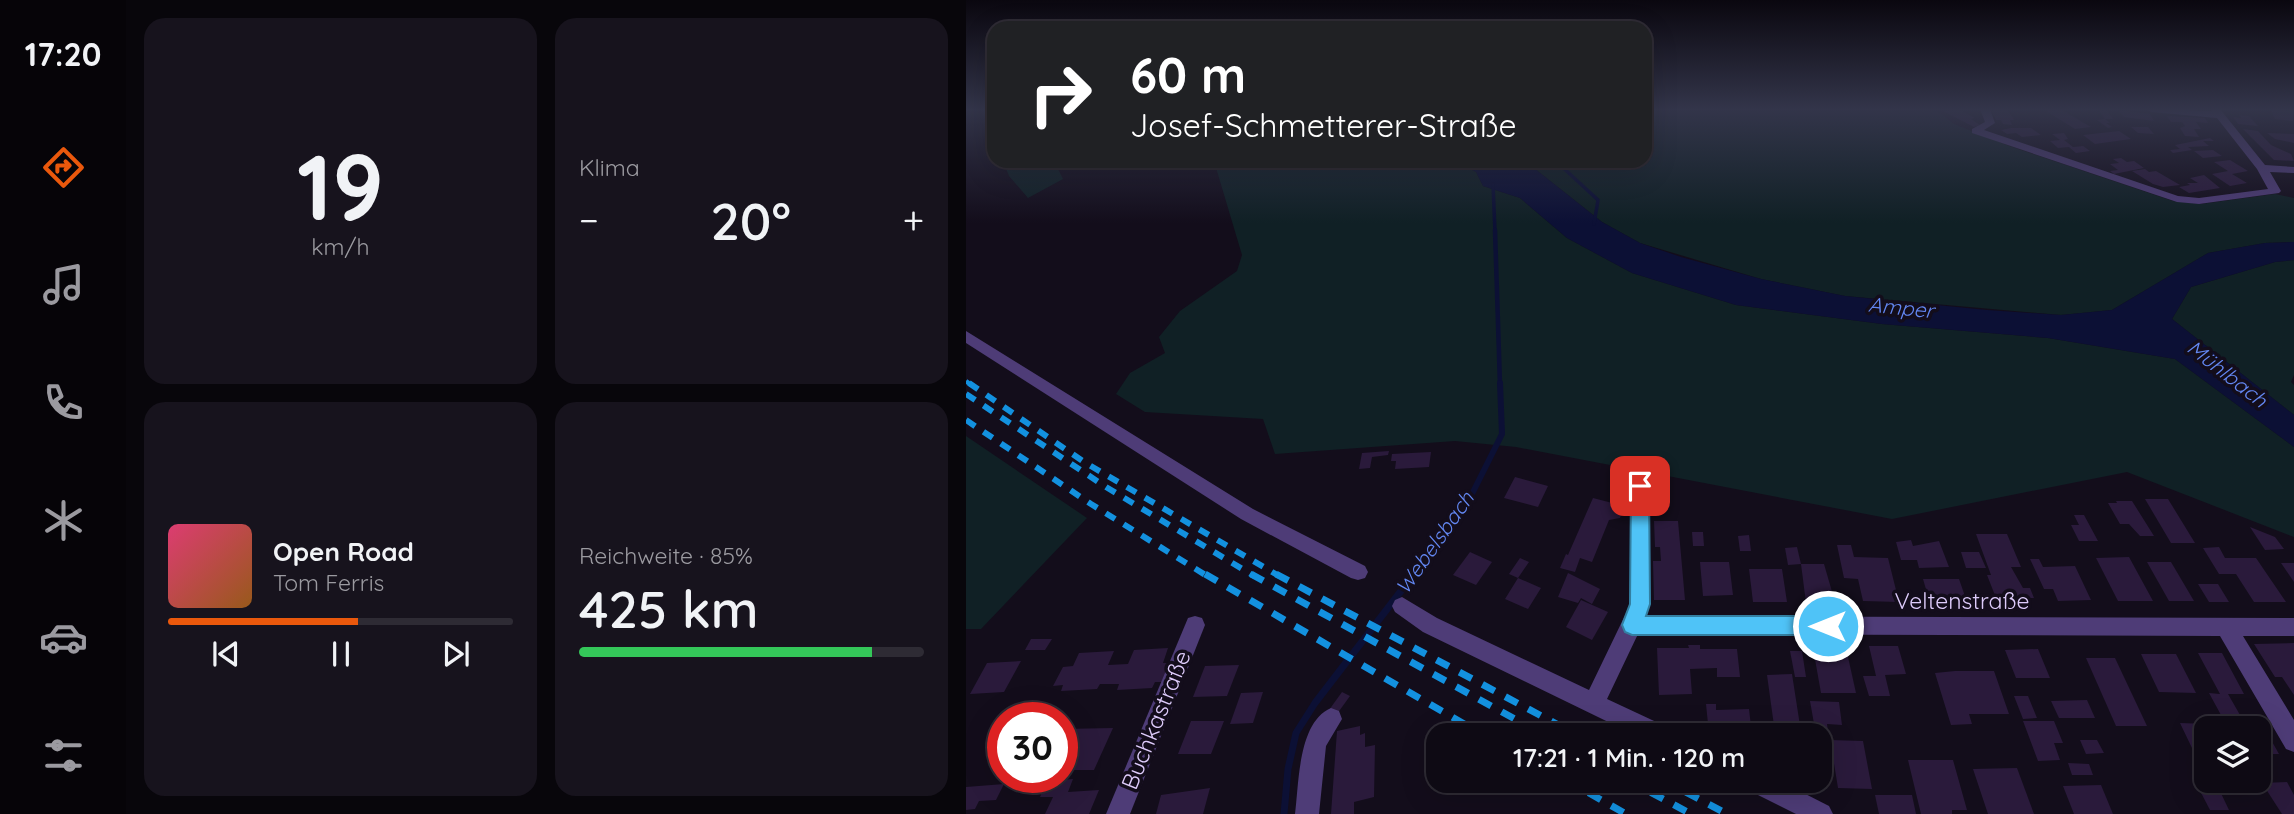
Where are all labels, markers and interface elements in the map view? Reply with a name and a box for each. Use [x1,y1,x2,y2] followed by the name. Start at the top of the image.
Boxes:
[25,34,101,74] text: 17:20
[1130,44,1246,105] text: 60 m
[1015,49,1106,140] icon: right
[1130,105,1516,145] text: Josef-Schmetterer-Straße
[297,129,384,243] text: 19
[39,143,88,192] icon: directions
[579,153,640,182] text: Klima
[710,188,791,253] text: 20°
[579,196,599,244] text: −
[903,196,924,244] text: +
[311,232,370,261] text: km/h
[39,260,88,309] icon: music
[1867,291,1938,324] water label: Amper
[2182,334,2274,413] water label: Mühlbach
[39,378,88,427] icon: phone
[1610,456,1670,516] pin
[1621,467,1659,505] icon: arrive
[1389,485,1480,599] water label: Webelsbach
[39,496,88,545] icon: climate
[273,535,414,568] text: Open Road
[579,541,753,570] text: Reichweite · 85%
[273,568,384,597] text: Tom Ferris
[579,576,759,641] text: 425 km
[1895,586,2030,615] street label: Veltenstraße
[1791,589,1865,663] position arrow
[39,613,88,662] icon: car
[207,635,245,673] icon: previous
[322,635,360,673] icon: pause
[437,635,475,673] icon: next
[1115,646,1197,794] street label: Buchkastraße
[987,702,1078,793] speed limit sign: 30
[2194,716,2271,793] map controls
[2194,716,2271,793] button: layers
[39,731,88,780] icon: filters
[1513,741,1745,774] text: 17:21 · 1 Min. · 120 m

